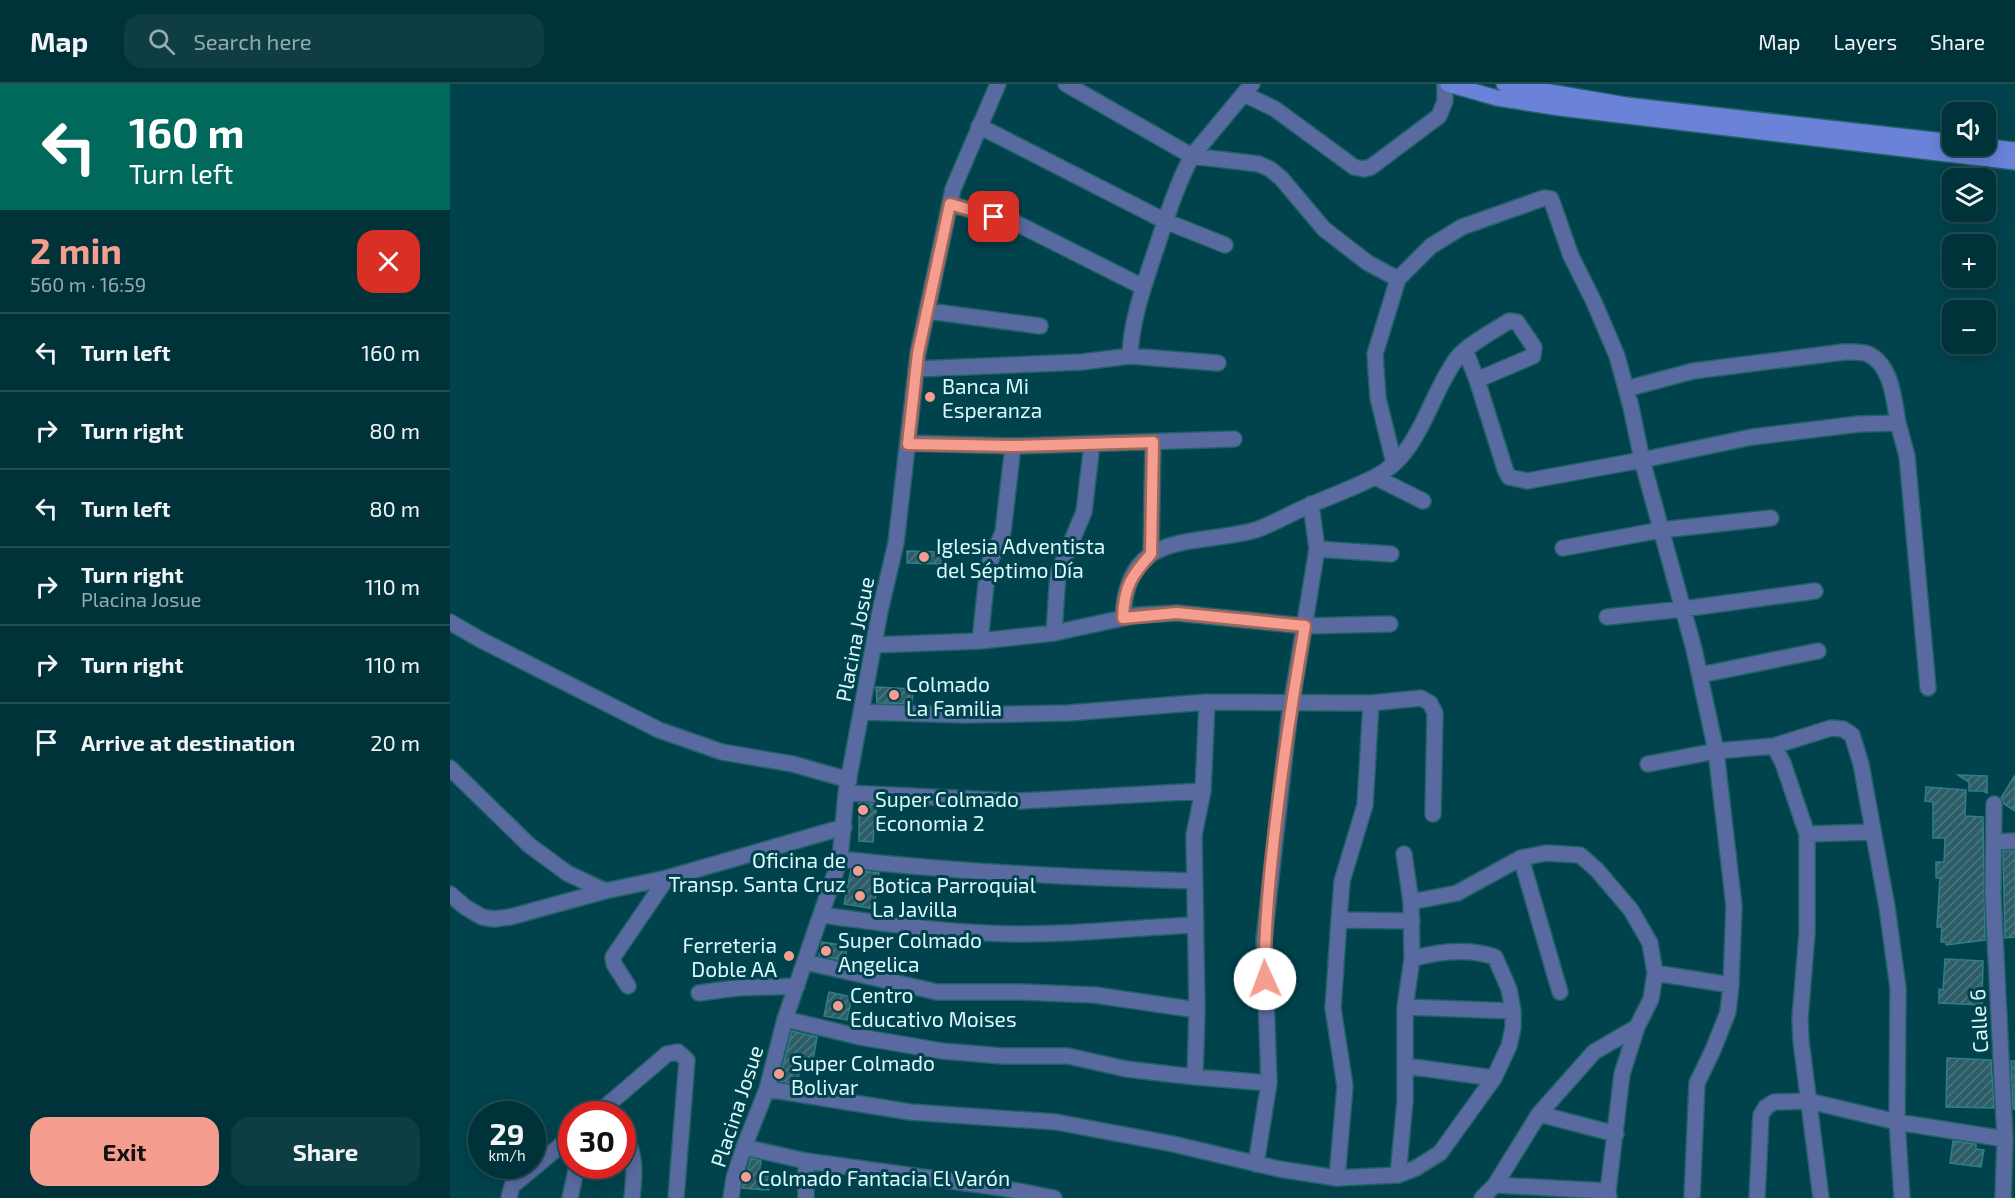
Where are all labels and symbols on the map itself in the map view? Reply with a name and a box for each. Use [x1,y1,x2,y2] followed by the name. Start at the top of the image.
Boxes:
[968,191,1019,242] pin
[942,373,1042,422] place label: Banca Mi Esperanza
[923,390,937,404] marker: Banca Mi Esperanza
[936,533,1105,582] place label: Iglesia Adventista del Séptimo Día
[917,550,931,564] marker: Iglesia Adventista del Séptimo Día
[830,574,878,704] street label: Placina Josue
[906,671,1002,720] place label: Colmado La Familia
[887,688,901,702] marker: Colmado La Familia
[875,786,1019,835] place label: Super Colmado Economia 2
[856,803,870,817] marker: Super Colmado Economia 2
[668,847,846,896] place label: Oficina de Transp. Santa Cruz
[851,864,865,878] marker: Oficina de Transp. Santa Cruz
[872,872,1037,921] place label: Botica Parroquial La Javilla
[853,889,867,903] marker: Botica Parroquial La Javilla
[838,927,982,976] place label: Super Colmado Angelica
[682,932,777,981] place label: Ferreteria Doble AA
[819,944,833,958] marker: Super Colmado Angelica
[1233,947,1297,1011] position arrow
[782,949,796,963] marker: Ferreteria Doble AA
[850,982,1017,1031] place label: Centro Educativo Moises
[1964,988,1992,1054] street label: Calle 6
[831,999,845,1013] marker: Centro Educativo Moises
[705,1042,767,1170] street label: Placina Josue
[791,1050,935,1099] place label: Super Colmado Bolivar
[772,1067,786,1081] marker: Super Colmado Bolivar
[558,1101,636,1179] speed limit sign: 30
[758,1165,1010,1190] place label: Colmado Fantacia El Varón
[739,1170,753,1184] marker: Colmado Fantacia El Varón

